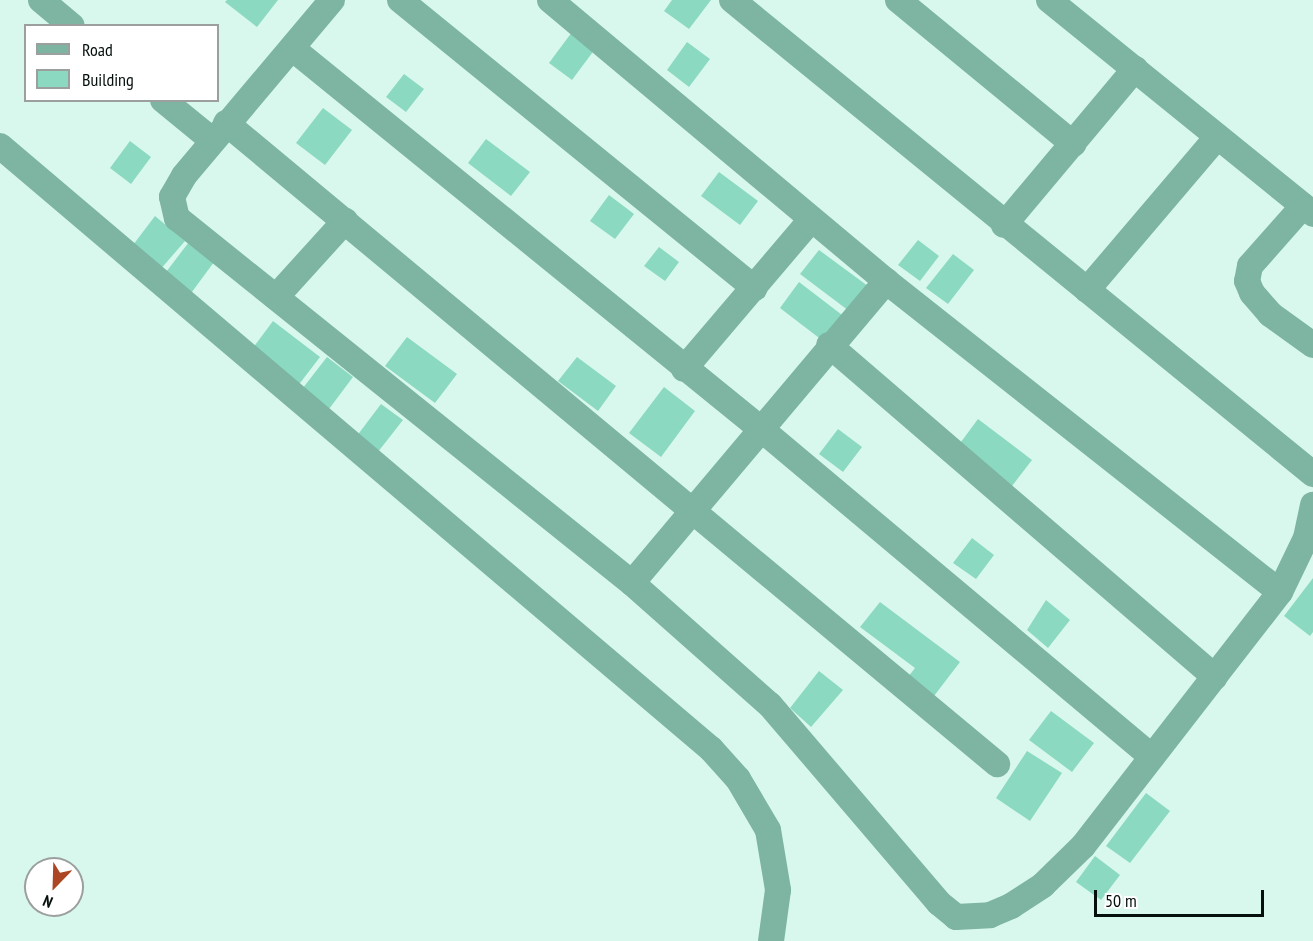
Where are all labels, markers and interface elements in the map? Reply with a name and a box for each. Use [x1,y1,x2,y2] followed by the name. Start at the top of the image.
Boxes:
[24,24,219,102] legend
[82,38,113,61] text: Road
[82,68,134,91] text: Building
[24,857,84,917] north arrow
[1097,878,1266,916] scale bar
[1105,889,1137,912] text: 50 m
[40,891,56,913] text: N

